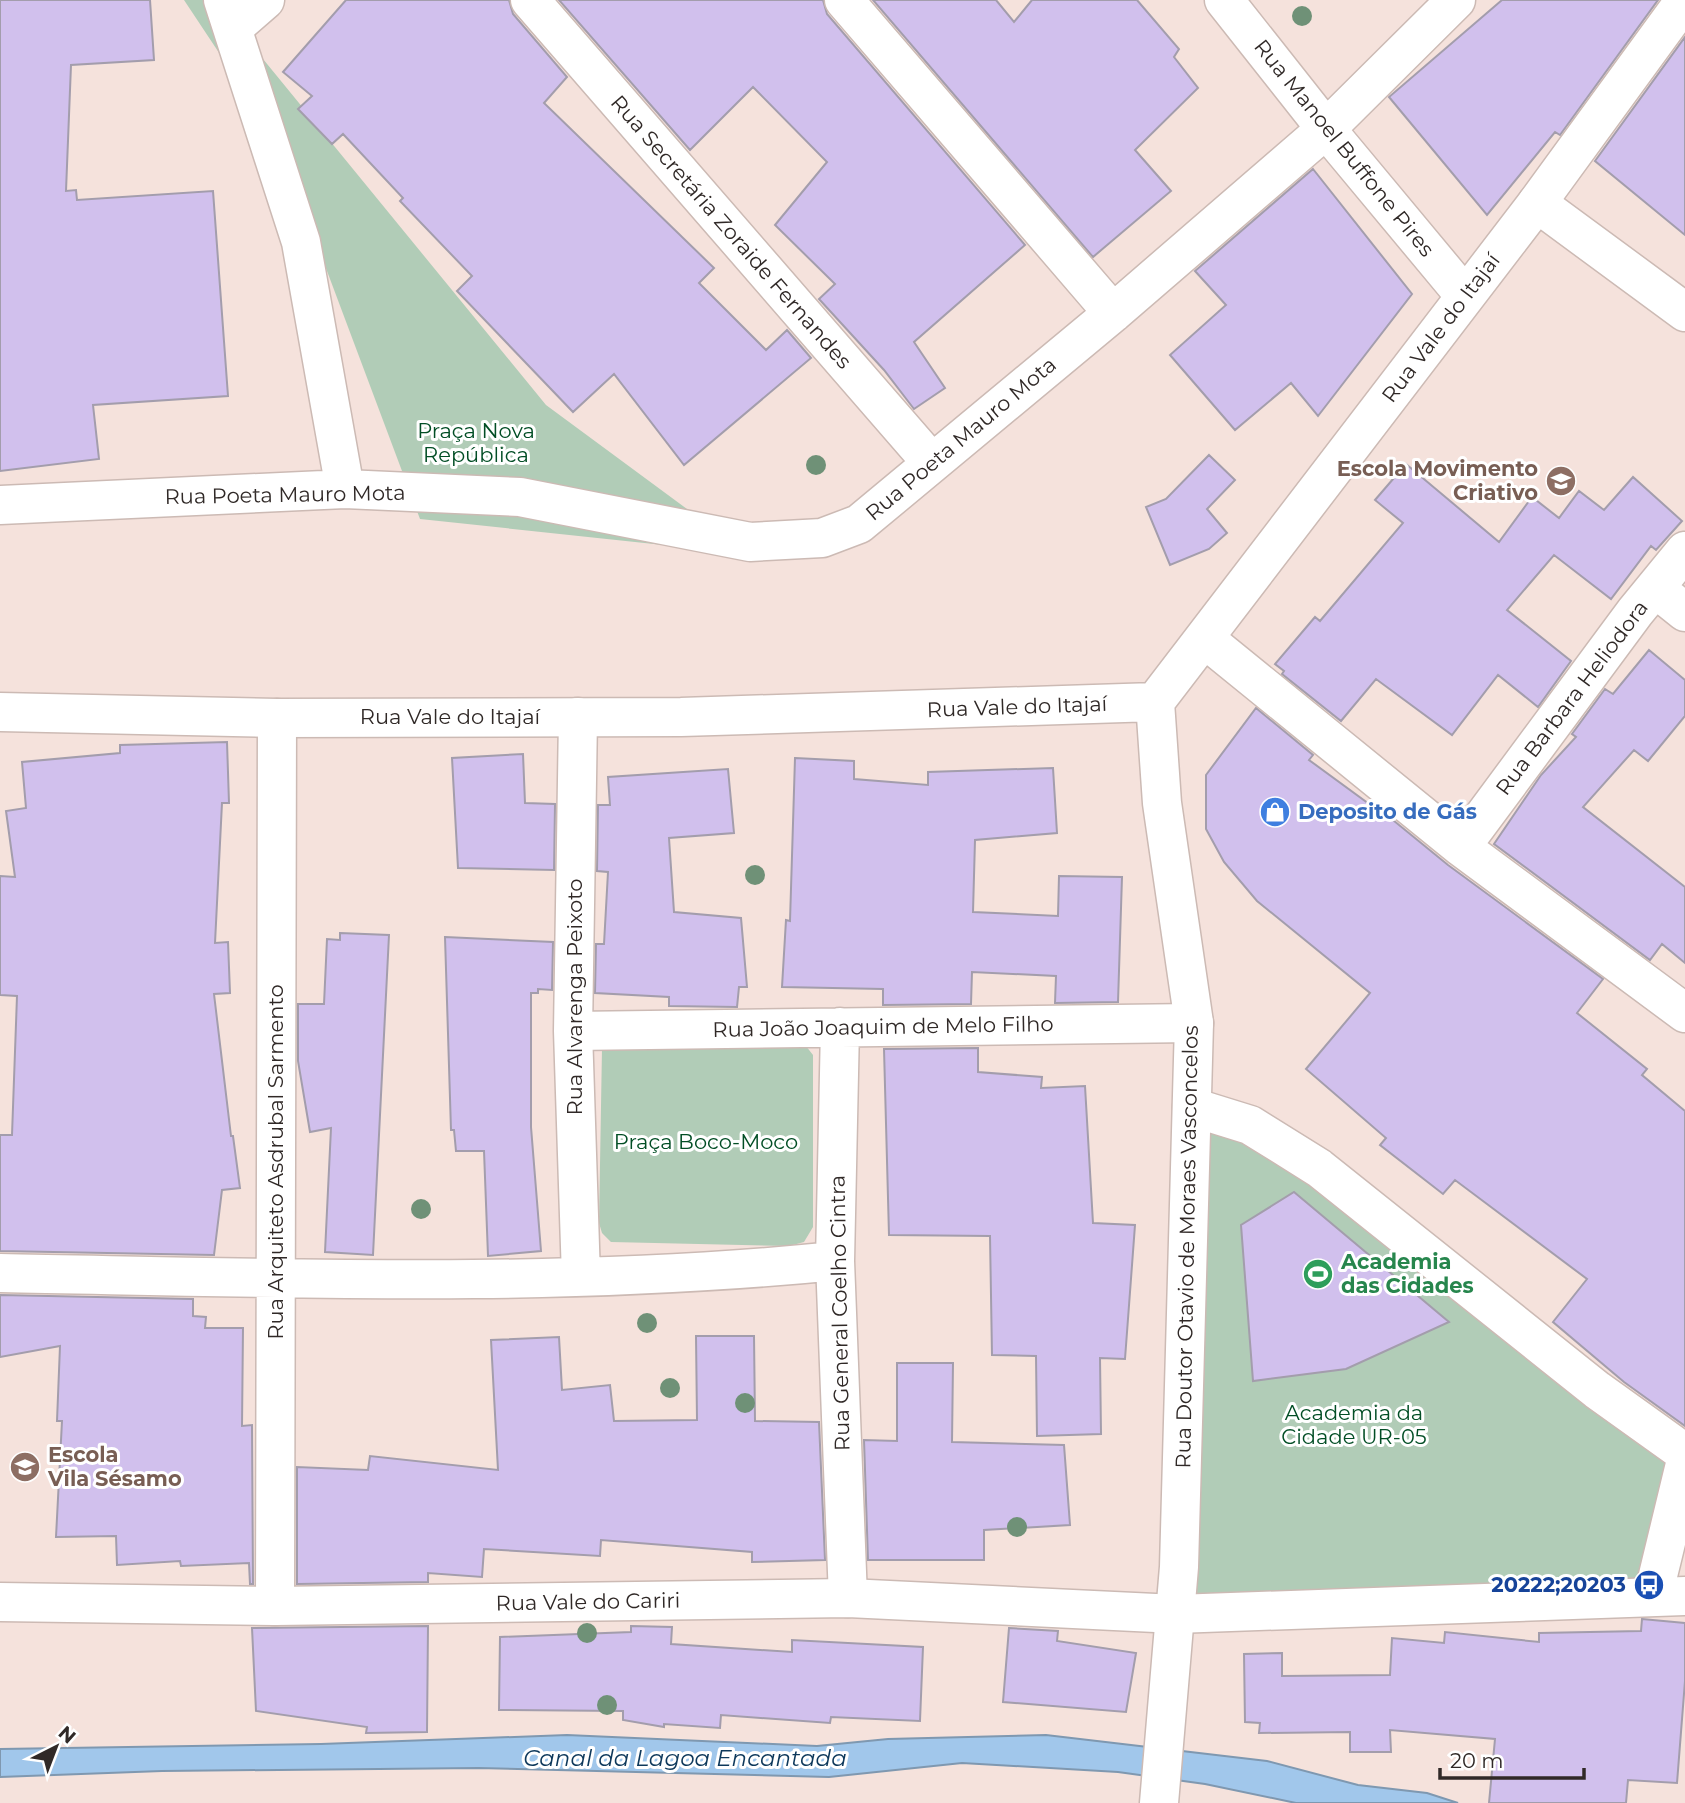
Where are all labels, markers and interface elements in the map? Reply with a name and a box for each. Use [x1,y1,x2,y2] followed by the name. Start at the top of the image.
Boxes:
[1249,34,1440,261] street label: Rua Manoel Buffone Pires
[606,90,857,374] street label: Rua Secretária Zoraide Fernandes
[1376,247,1506,407] street label: Rua Vale do Itajaí
[860,352,1061,526] street label: Rua Poeta Mauro Mota
[417,418,535,467] park label: Praça Nova República
[1337,456,1538,505] place label: Escola Movimento Criativo
[1544,464,1578,498] school or university icon: Escola Movimento Criativo
[164,480,406,509] street label: Rua Poeta Mauro Mota
[1490,595,1653,800] street label: Rua Barbara Heliodora
[926,691,1109,722] street label: Rua Vale do Itajaí
[360,704,542,729] street label: Rua Vale do Itajaí
[1258,795,1292,829] shop icon: Deposito de Gás
[1298,799,1477,824] place label: Deposito de Gás
[562,878,587,1116] street label: Rua Alvarenga Peixoto
[263,984,288,1340] street label: Rua Arquiteto Asdrubal Sarmento
[712,1011,1054,1042] street label: Rua João Joaquim de Melo Filho
[1170,1025,1203,1469] street label: Rua Doutor Otavio de Moraes Vasconcelos
[614,1129,798,1154] park label: Praça Boco-Moco
[825,1175,854,1451] street label: Rua General Coelho Cintra
[1340,1249,1474,1298] place label: Academia das Cidades
[1301,1257,1335,1291] sports icon: Academia das Cidades
[1281,1400,1427,1449] park label: Academia da Cidade UR-05
[47,1442,182,1491] place label: Escola Vila Sésamo
[8,1450,42,1484] school or university icon: Escola Vila Sésamo
[1632,1568,1666,1602] bus stop icon: 20222;20203
[1491,1572,1626,1597] place label: 20222;20203
[495,1587,681,1616] street label: Rua Vale do Cariri
[21,1712,91,1782] north arrow
[54,1721,80,1748] text: N
[1440,1736,1584,1780] scale bar
[523,1744,847,1772] water label: Canal da Lagoa Encantada
[1450,1748,1504,1773] text: 20 m

